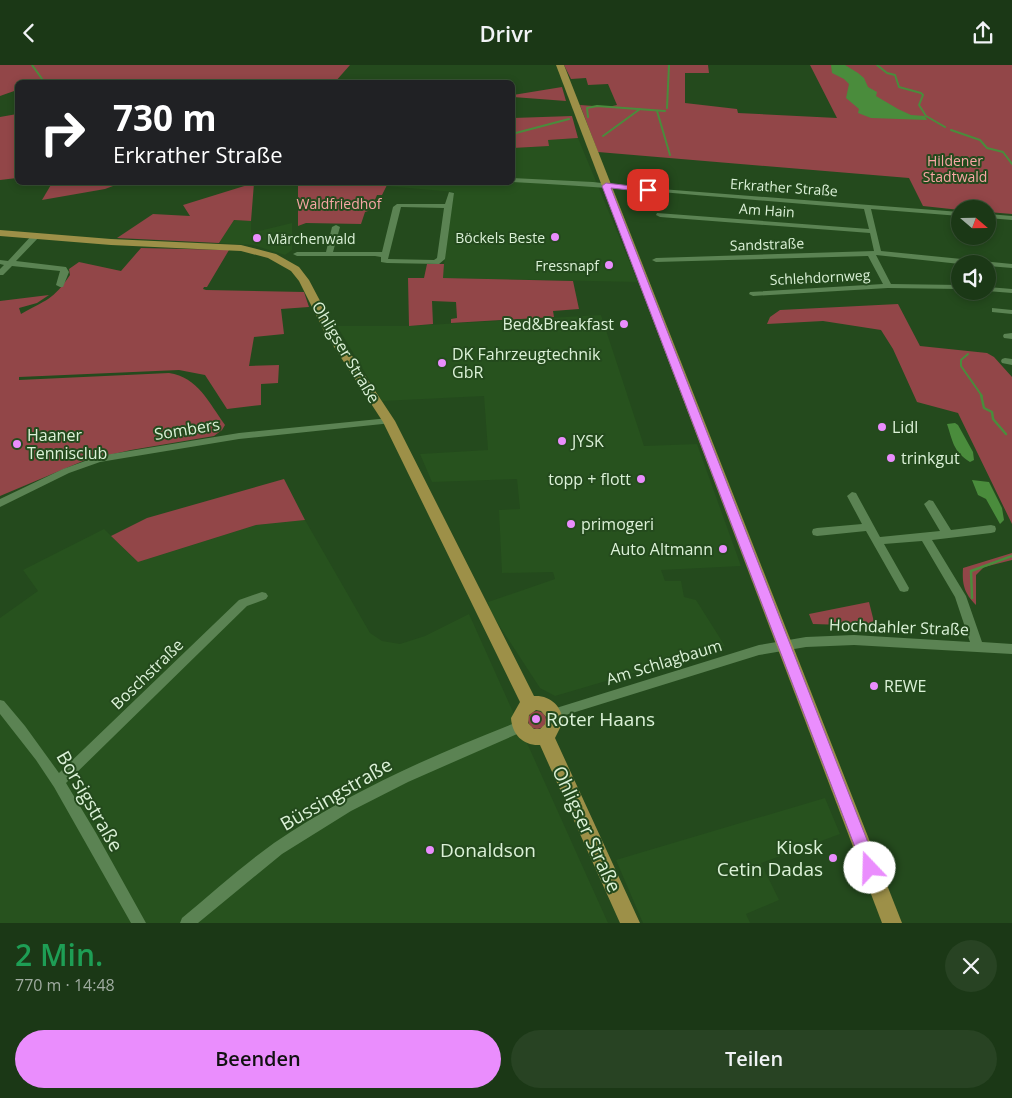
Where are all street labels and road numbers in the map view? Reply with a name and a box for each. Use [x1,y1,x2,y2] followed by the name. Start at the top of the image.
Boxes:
[730,174,839,200] street label: Erkrather Straße
[739,199,795,221] street label: Am Hain
[730,233,805,255] street label: Sandstraße
[769,265,871,289] street label: Schlehdornweg
[307,297,385,407] street label: Ohligser Straße
[153,413,221,445] street label: Sombers
[829,614,969,640] street label: Hochdahler Straße
[106,634,188,714] street label: Boschstraße
[603,634,725,690] street label: Am Schlagbaum
[51,746,129,856] street label: Borsigstraße
[275,751,397,837] street label: Büssingstraße
[546,762,628,896] street label: Ohligser Straße

